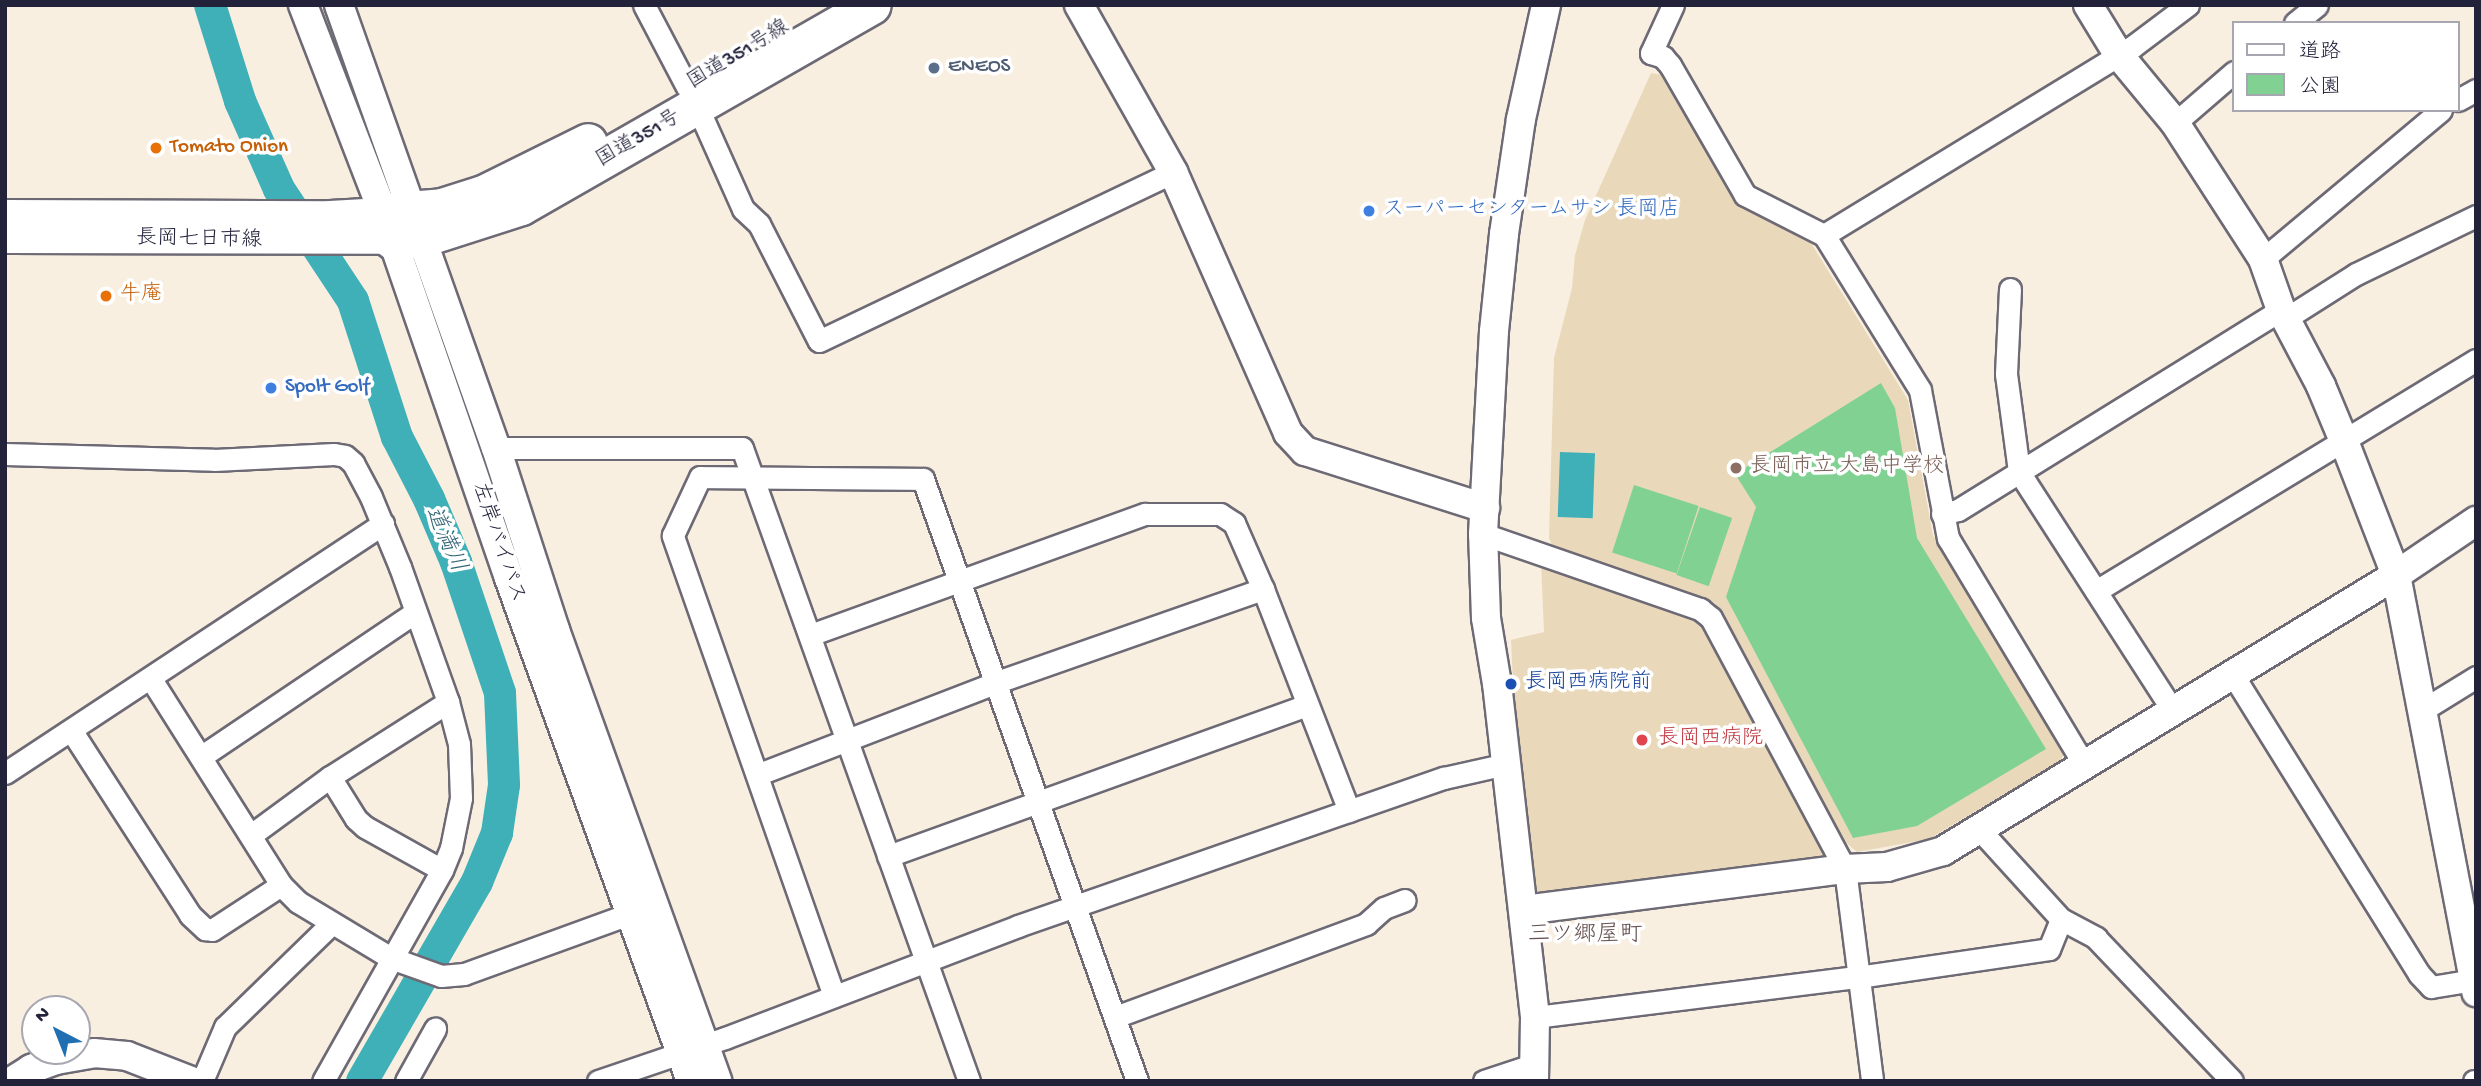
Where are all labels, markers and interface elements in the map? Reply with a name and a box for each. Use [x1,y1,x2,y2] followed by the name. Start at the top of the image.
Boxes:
[683,16,795,96] street label: 国道351号線
[2232,21,2460,112] legend
[2299,41,2341,66] text: 道路
[948,55,1010,81] place label: ENEOS
[926,60,942,76] marker: ENEOS
[2299,76,2341,101] text: 公園
[592,106,686,174] street label: 国道351号
[170,135,288,161] place label: Tomato Onion
[148,140,164,156] marker: Tomato Onion
[1383,198,1681,224] place label: スーパーセンタームサシ 長岡店
[1361,203,1377,219] marker: スーパーセンタームサシ 長岡店
[136,227,262,255] street label: 長岡七日市線
[120,283,162,309] place label: 牛庵
[98,288,114,304] marker: 牛庵
[285,375,369,401] place label: Spolt Golf
[263,380,279,396] marker: Spolt Golf
[1750,455,1944,481] place label: 長岡市立 大島中学校
[1728,460,1744,476] marker: 長岡市立 大島中学校
[465,479,529,607] street label: 左岸バイパス
[417,503,471,577] water label: 道満川
[1525,671,1651,697] place label: 長岡西病院前
[1503,676,1519,692] marker: 長岡西病院前
[1658,727,1763,753] place label: 長岡西病院
[1632,730,1652,750] marker: 長岡西病院
[1528,922,1642,950] district label: 三ツ郷屋町
[21,995,91,1065] north arrow
[31,1003,55,1028] text: N

